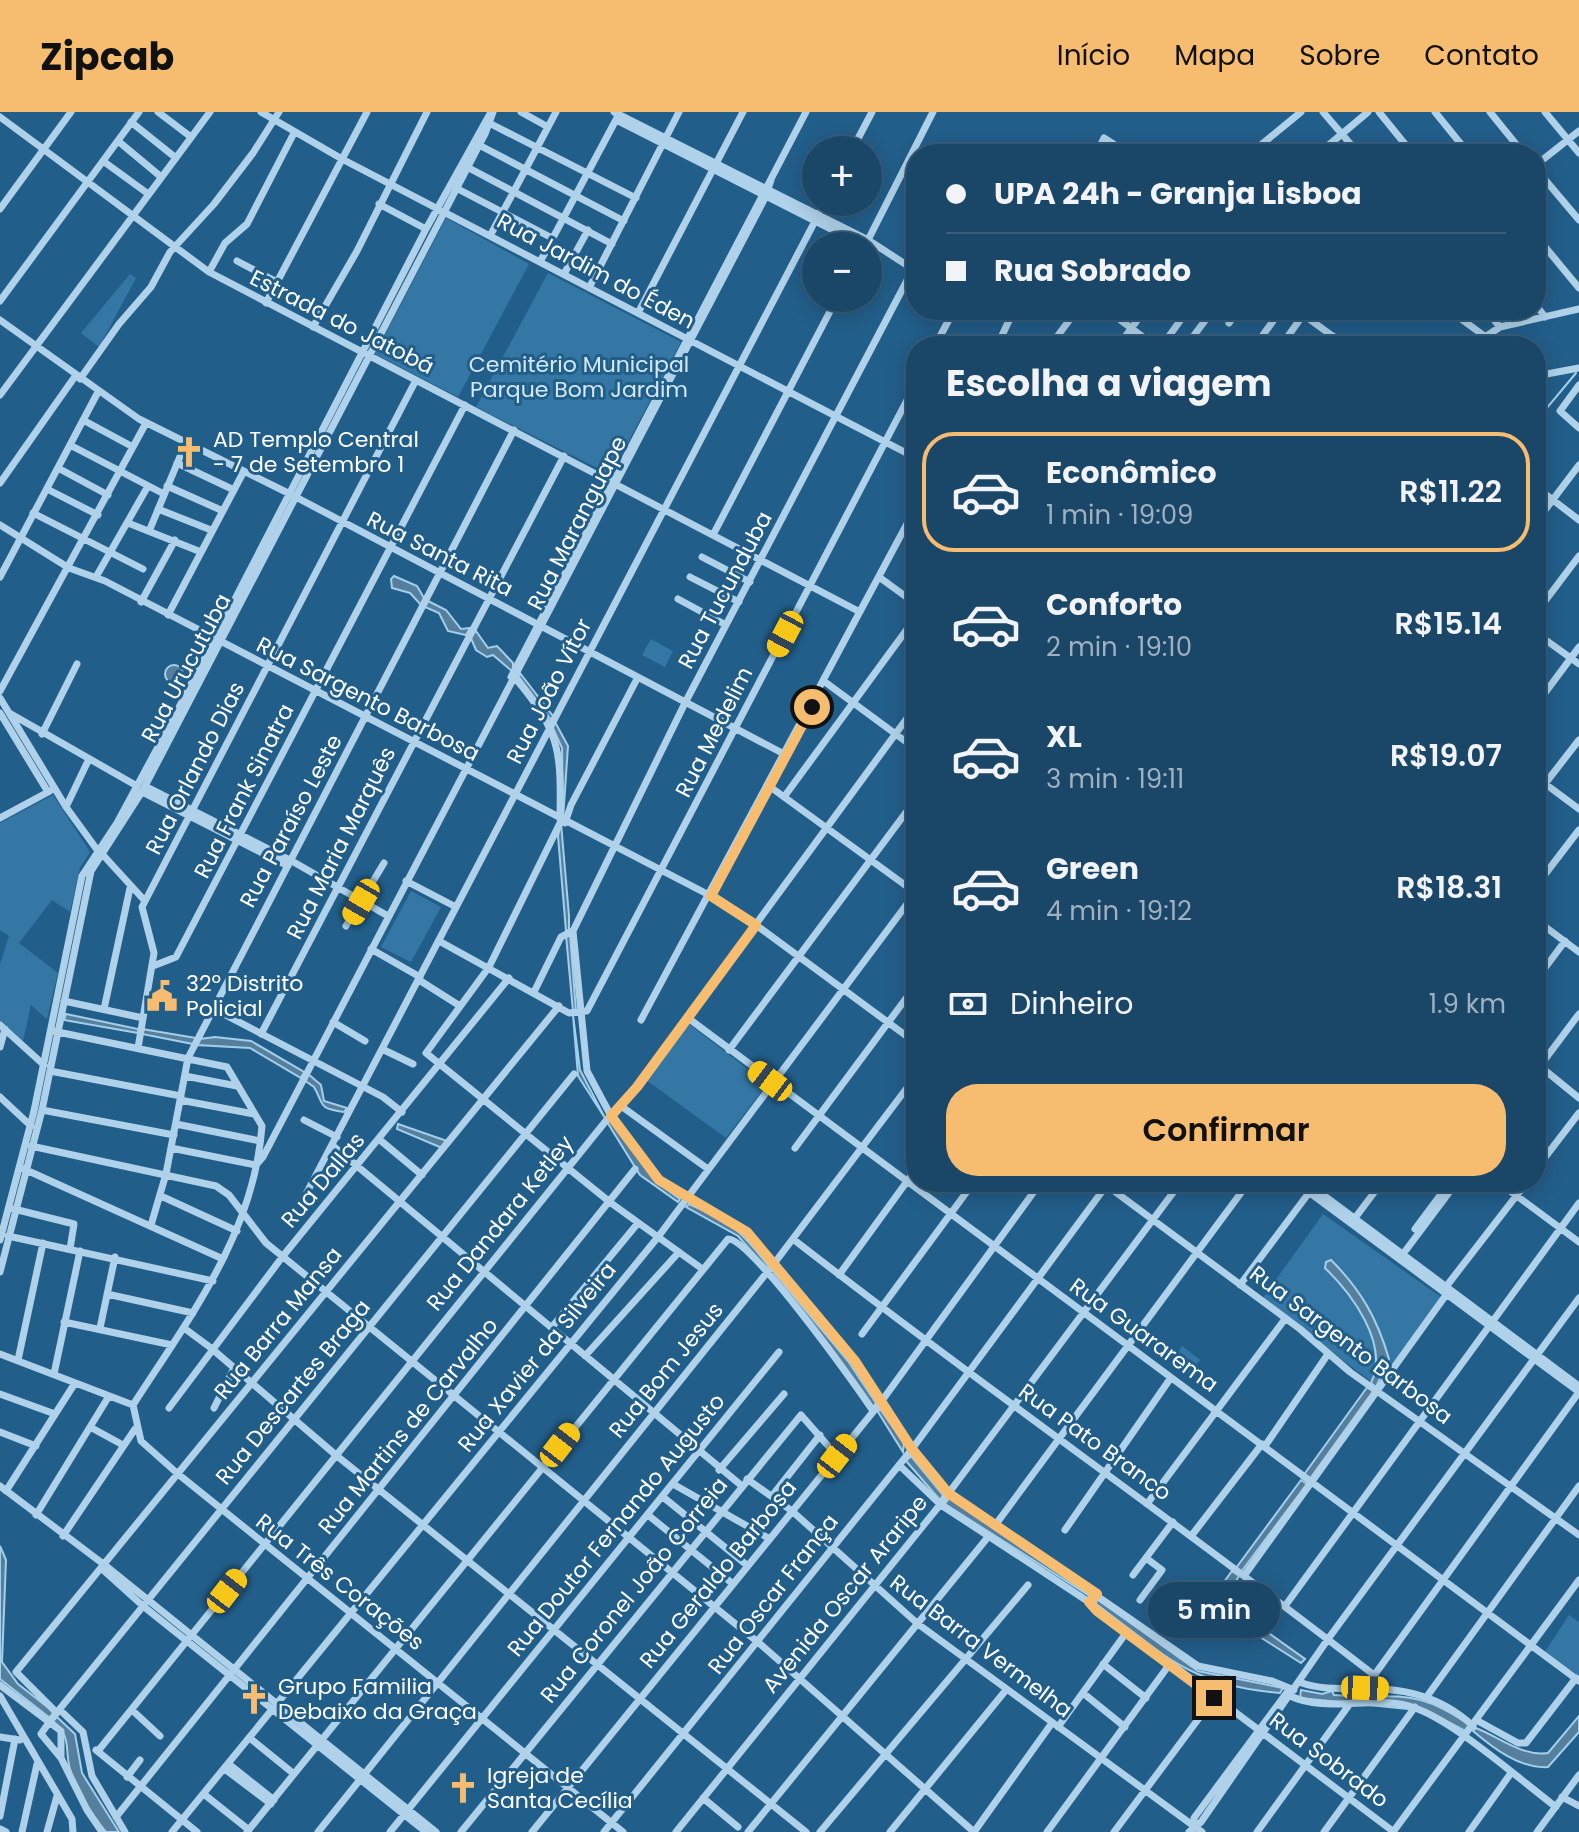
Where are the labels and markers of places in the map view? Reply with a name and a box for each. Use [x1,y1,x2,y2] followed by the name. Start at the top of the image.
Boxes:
[213,424,419,480] place label: AD Templo Central - 7 de Setembro 1
[172,435,206,469] church icon: AD Templo Central - 7 de Setembro 1
[186,968,303,1024] place label: 32º Distrito Policial
[145,979,179,1013] public building icon: 32º Distrito Policial
[278,1671,477,1727] place label: Grupo Familia Debaixo da Graça
[237,1682,271,1716] church icon: Grupo Familia Debaixo da Graça
[487,1760,633,1816] place label: Igreja de Santa Cecília
[446,1771,480,1805] church icon: Igreja de Santa Cecília

